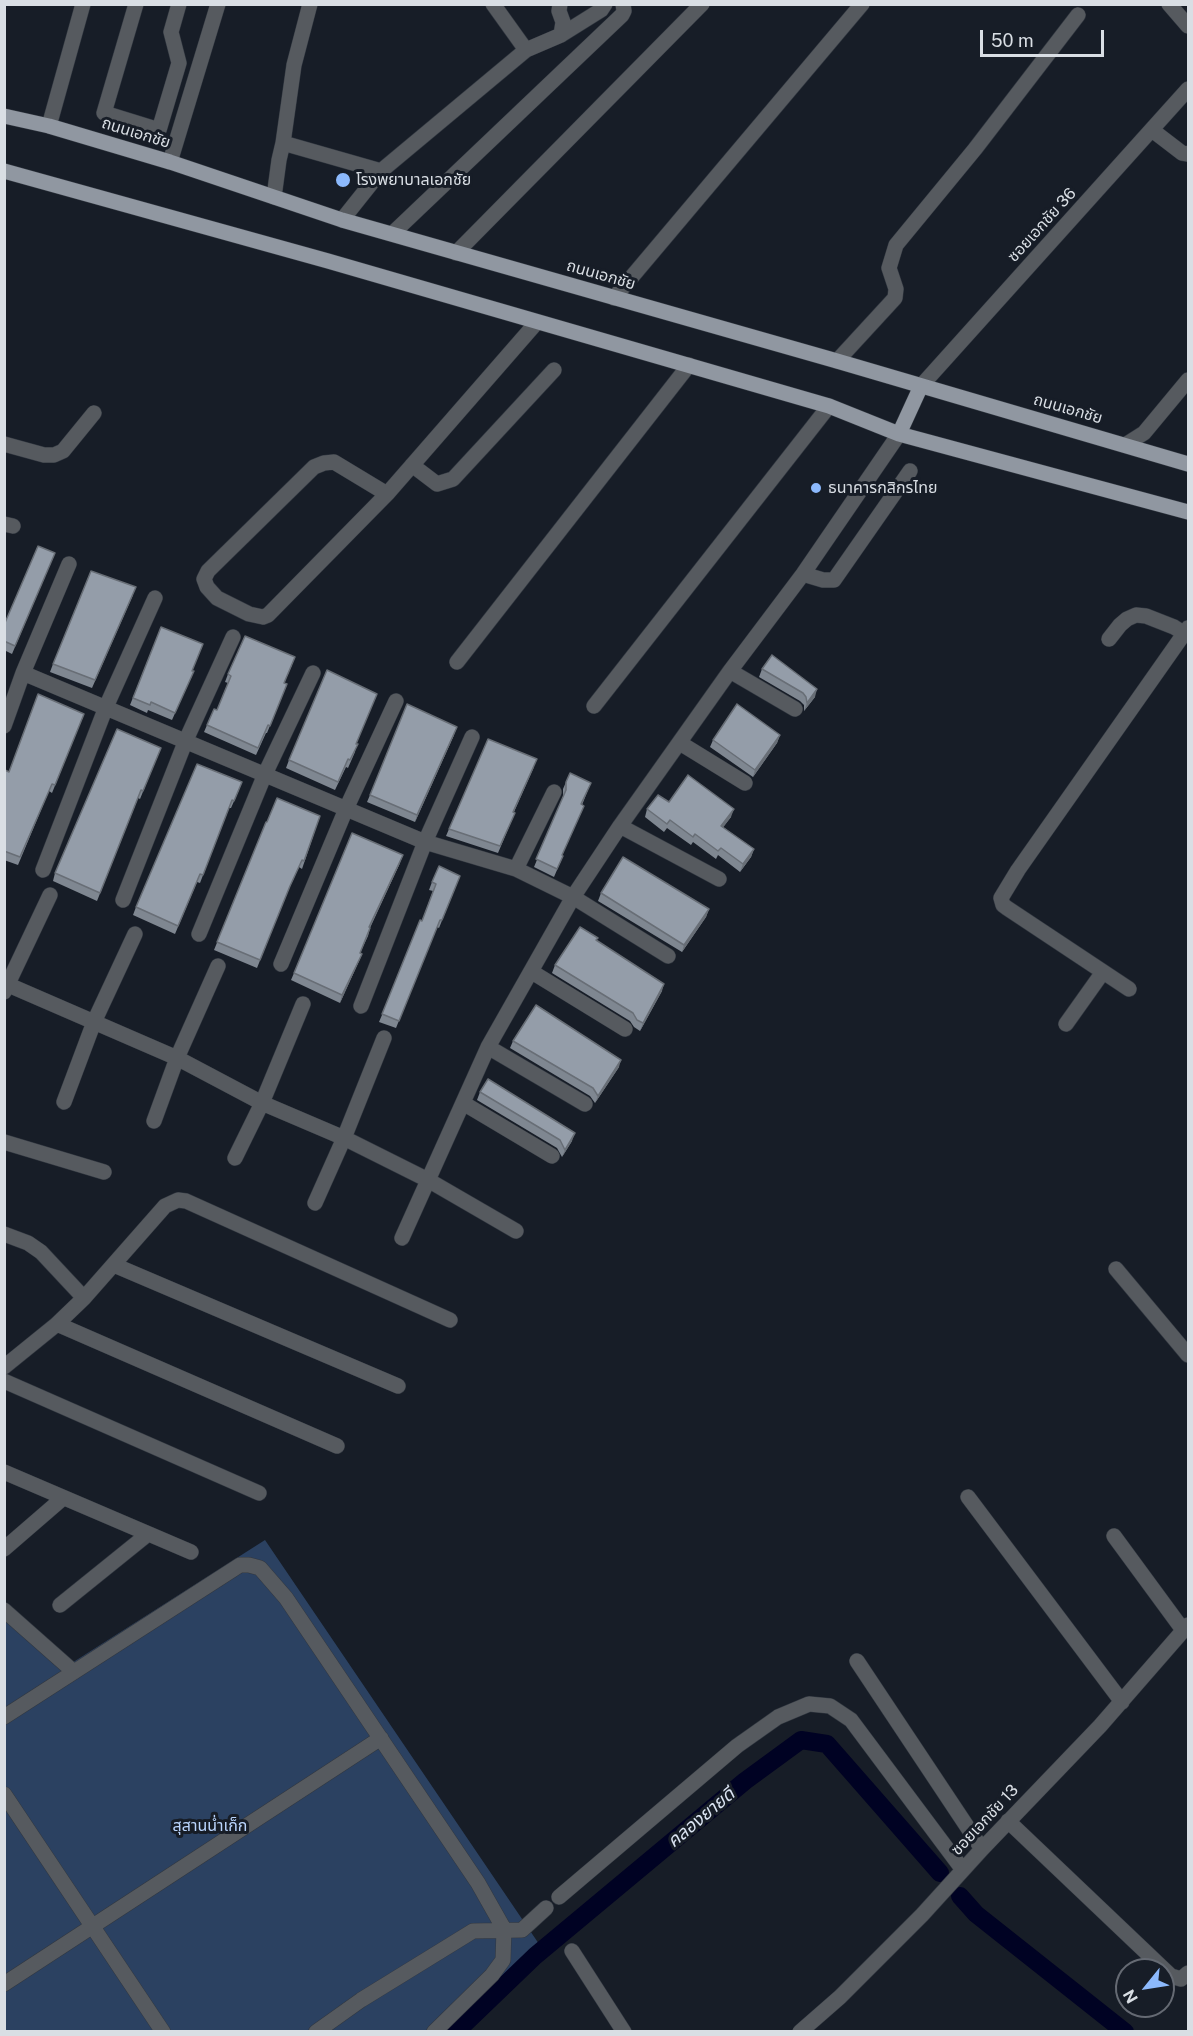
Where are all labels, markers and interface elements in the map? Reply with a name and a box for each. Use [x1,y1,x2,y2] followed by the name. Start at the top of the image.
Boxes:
[983,18,1108,56] scale bar
[991,30,1034,51] text: 50 m
[99,113,173,153] street label: ถนนเอกชัย
[356,170,471,190] place label: โรงพยาบาลเอกชัย
[334,171,352,189] marker: โรงพยาบาลเอกชัย
[1004,184,1080,266] street label: ซอยเอกชัย 36
[564,256,638,294] street label: ถนนเอกชัย
[1031,390,1105,428] street label: ถนนเอกชัย
[828,478,937,498] place label: ธนาคารกสิกรไทย
[809,481,823,495] marker: ธนาคารกสิกรไทย
[947,1781,1023,1859] street label: ซอยเอกชัย 13
[663,1784,739,1852] water label: คลองยายดี
[173,1816,247,1836] park label: สุสานน่ำเก็ก
[1115,1958,1175,2018] north arrow
[1119,1986,1142,2006] text: N

